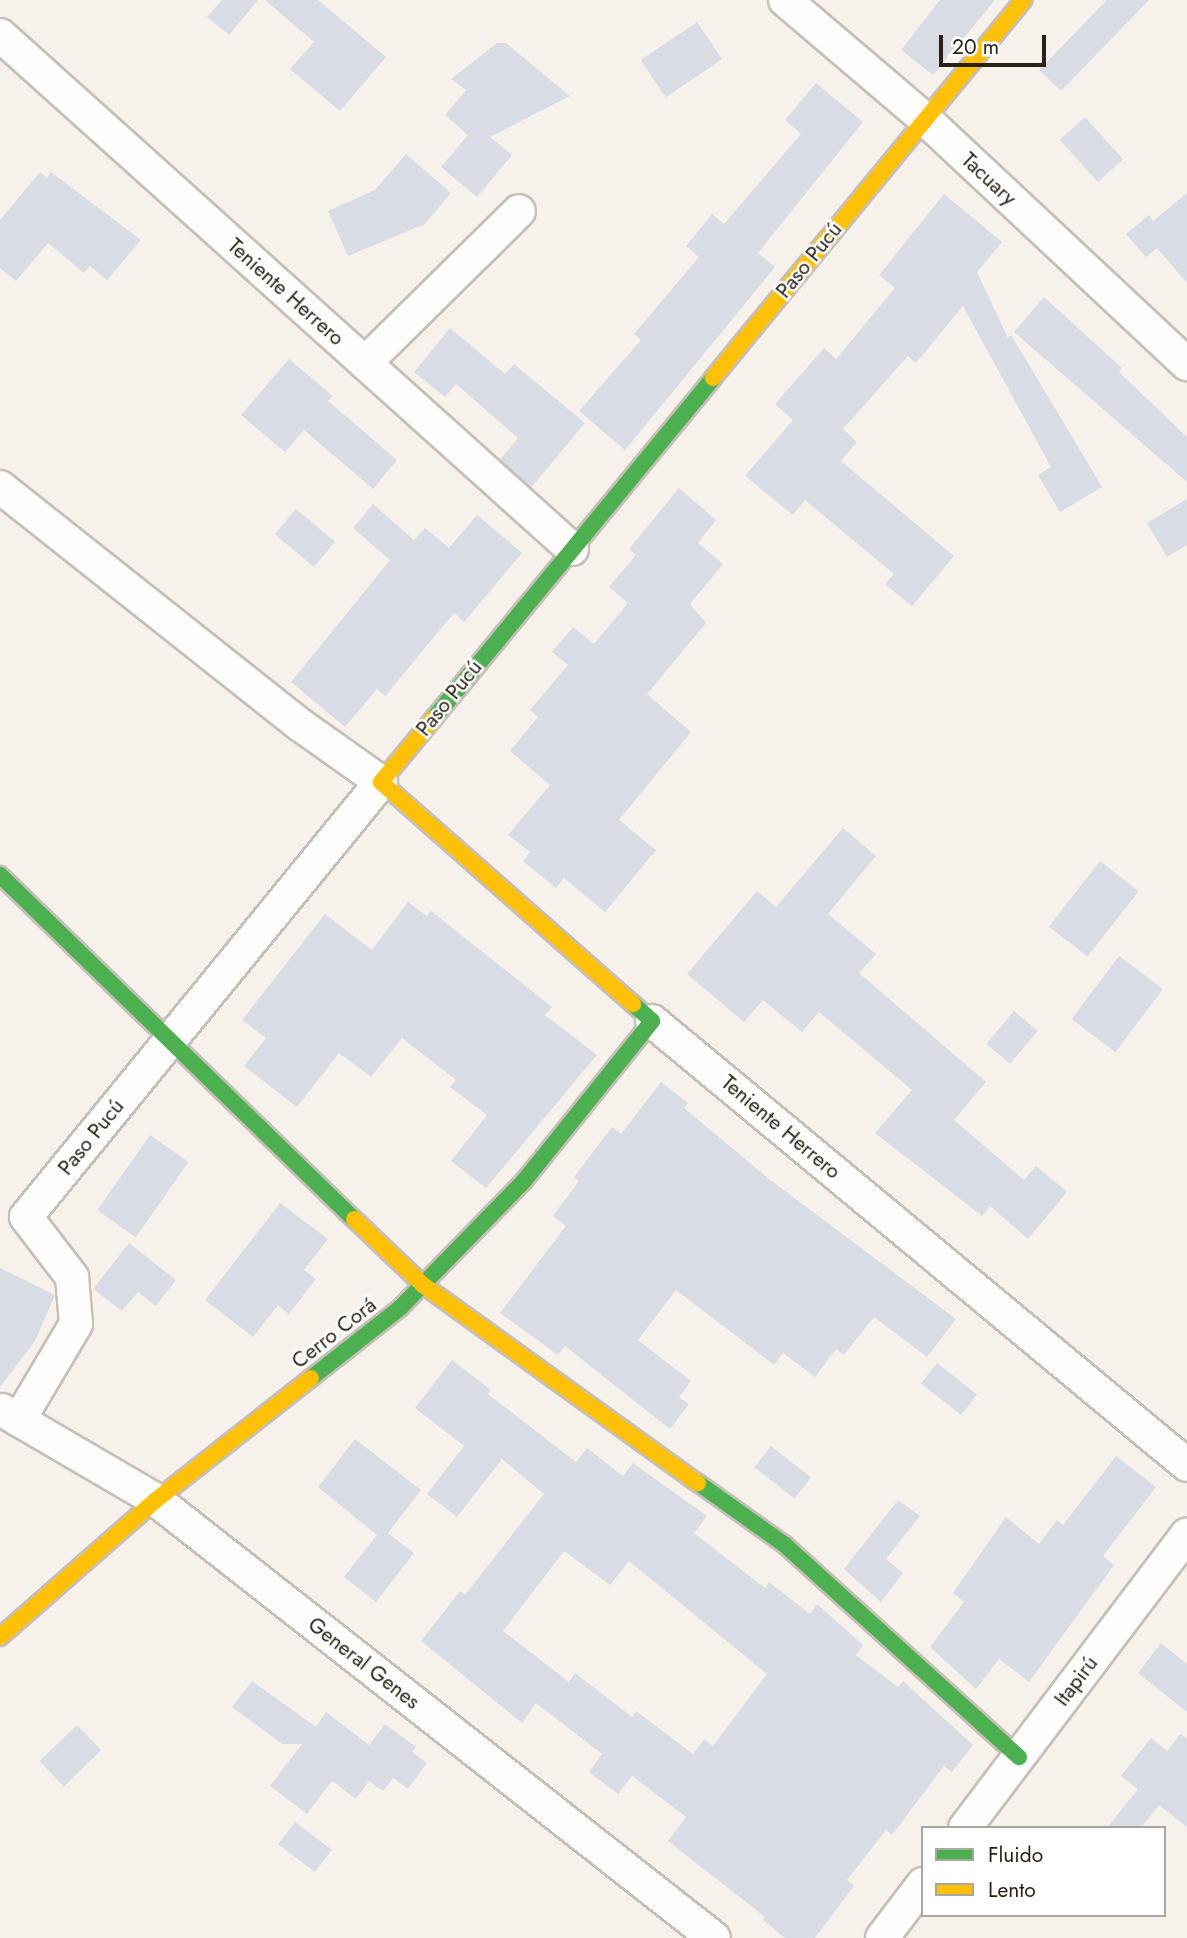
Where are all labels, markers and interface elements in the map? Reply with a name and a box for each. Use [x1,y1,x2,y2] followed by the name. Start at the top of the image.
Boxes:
[942,21,1049,65] scale bar
[952,32,999,62] text: 20 m
[956,147,1022,211] street label: Tacuary
[771,217,847,303] street label: Paso Pucú
[223,233,349,351] street label: Teniente Herrero
[411,655,487,741] street label: Paso Pucú
[716,1070,846,1184] street label: Teniente Herrero
[53,1094,129,1180] street label: Paso Pucú
[287,1292,381,1374] street label: Cerro Corá
[303,1612,425,1714] street label: General Genes
[1049,1651,1103,1711] street label: Itapirú
[921,1826,1166,1917] legend
[988,1840,1043,1870] text: Fluido
[988,1875,1036,1905] text: Lento

